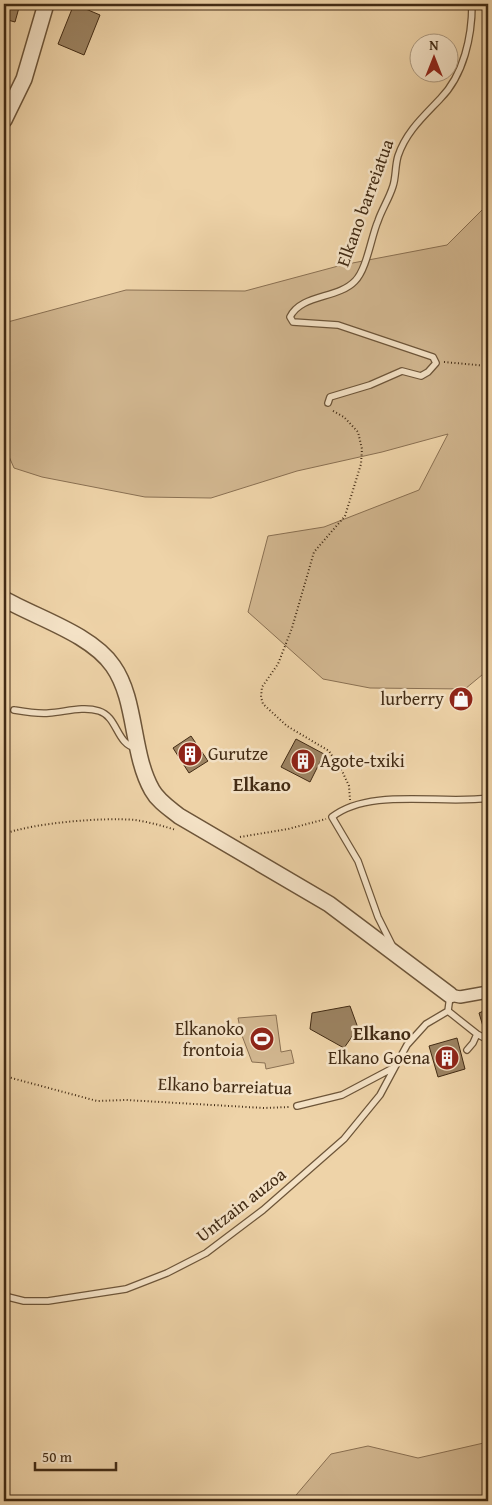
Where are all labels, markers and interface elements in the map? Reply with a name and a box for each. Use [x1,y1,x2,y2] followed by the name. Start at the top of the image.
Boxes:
[410,32,460,82] north arrow
[429,35,439,55] text: N
[329,135,400,270] street label: Elkano barreiatua
[380,685,444,712] place label: lurberry
[448,686,474,712] shop icon: lurberry
[208,740,268,767] place label: Gurutze
[177,741,203,767] building icon: Gurutze
[320,747,405,774] place label: Agote-txiki
[290,748,316,774] building icon: Agote-txiki
[233,770,291,798] district label: Elkano
[175,1015,244,1063] place label: Elkanoko frontoia
[353,1019,411,1047] district label: Elkano
[249,1026,275,1052] sports icon: Elkanoko frontoia
[328,1044,430,1071] place label: Elkano Goena
[434,1045,460,1071] building icon: Elkano Goena
[158,1070,293,1101] street label: Elkano barreiatua
[190,1161,292,1248] street label: Untzain auzoa
[35,1440,116,1472] scale bar
[42,1446,73,1467] text: 50 m

